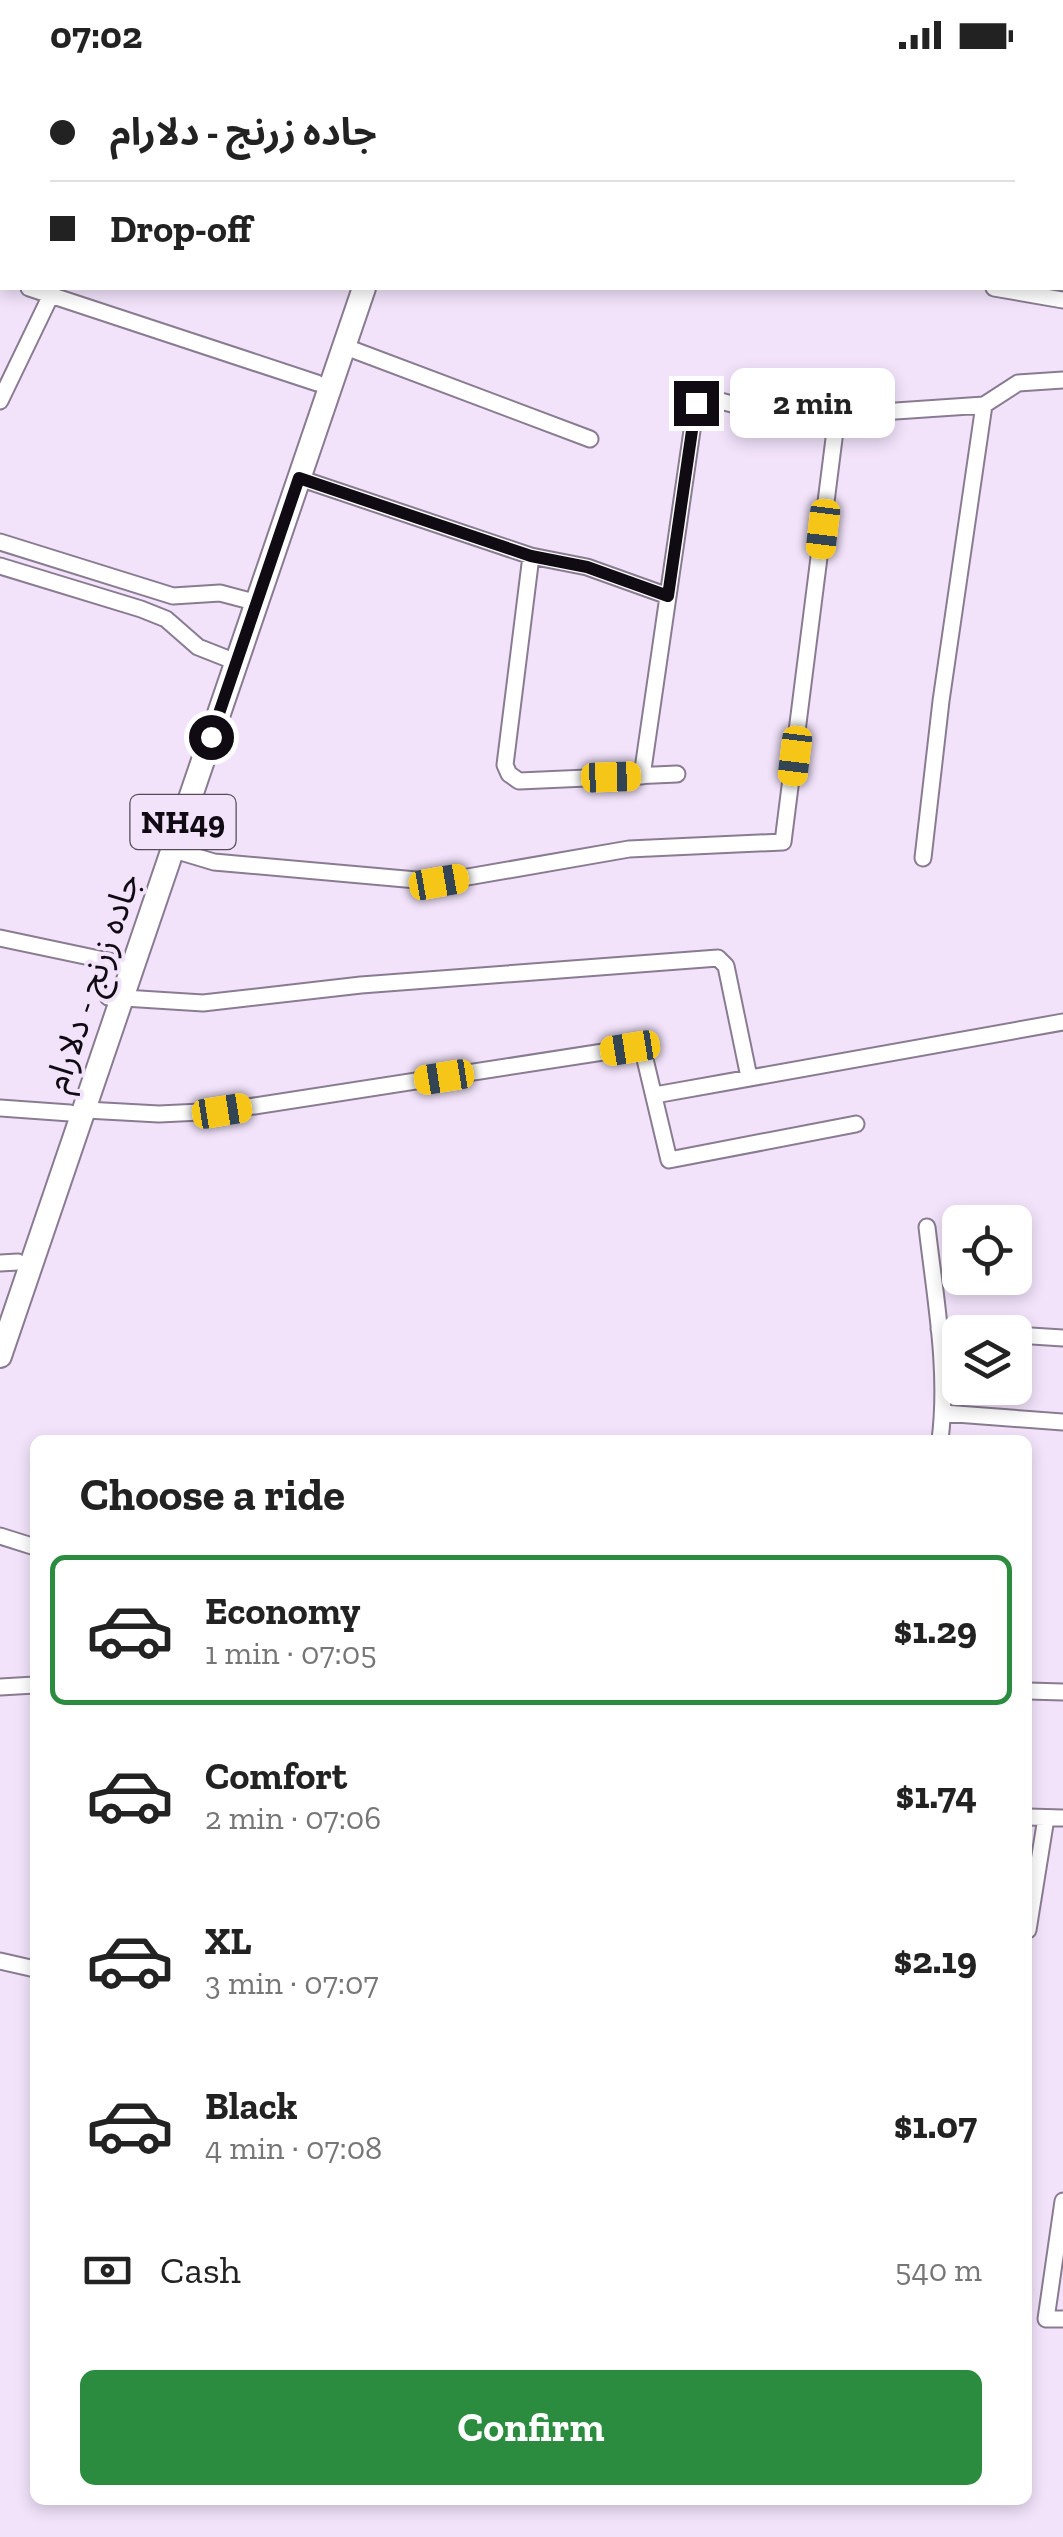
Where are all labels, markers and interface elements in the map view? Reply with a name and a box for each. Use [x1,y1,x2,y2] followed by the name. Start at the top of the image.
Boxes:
[50,12,142,58] text: 07:02
[110,109,377,155] text: جاده زرنج - دلارام
[110,206,251,252] text: Drop-off
[731,368,896,438] callout: 2 min
[674,381,719,426] route end
[773,384,852,422] text: 2 min
[804,497,842,561] car
[189,715,234,760] route start
[776,724,814,788] car
[580,761,642,793] car
[130,795,236,849] road number: NH49
[407,862,471,902] car
[35,867,154,1099] street label: جاده زرنج - دلارام
[598,1028,662,1068] car
[412,1057,476,1097] car
[190,1091,254,1131] car
[942,1205,1032,1405] map controls
[942,1205,1032,1295] button: locate
[942,1315,1032,1405] button: layers
[80,1468,345,1522] text: Choose a ride
[85,1585,175,1675] icon: car
[205,1588,360,1634] text: Economy
[894,1607,977,1653] text: $1.29
[205,1634,377,1672] text: 1 min · 07:05
[85,1750,175,1840] icon: car
[205,1753,347,1799] text: Comfort
[896,1772,977,1818] text: $1.74
[205,1799,381,1837] text: 2 min · 07:06
[85,1915,175,2005] icon: car
[205,1918,252,1964] text: XL
[894,1937,977,1983] text: $2.19
[205,1964,379,2002] text: 3 min · 07:07
[85,2080,175,2170] icon: car
[205,2083,298,2129] text: Black
[894,2102,977,2148] text: $1.07
[205,2129,382,2167] text: 4 min · 07:08
[80,2243,135,2298] icon: cash
[160,2247,241,2293] text: Cash
[895,2251,982,2289] text: 540 m
[80,2370,982,2485] button: Confirm

